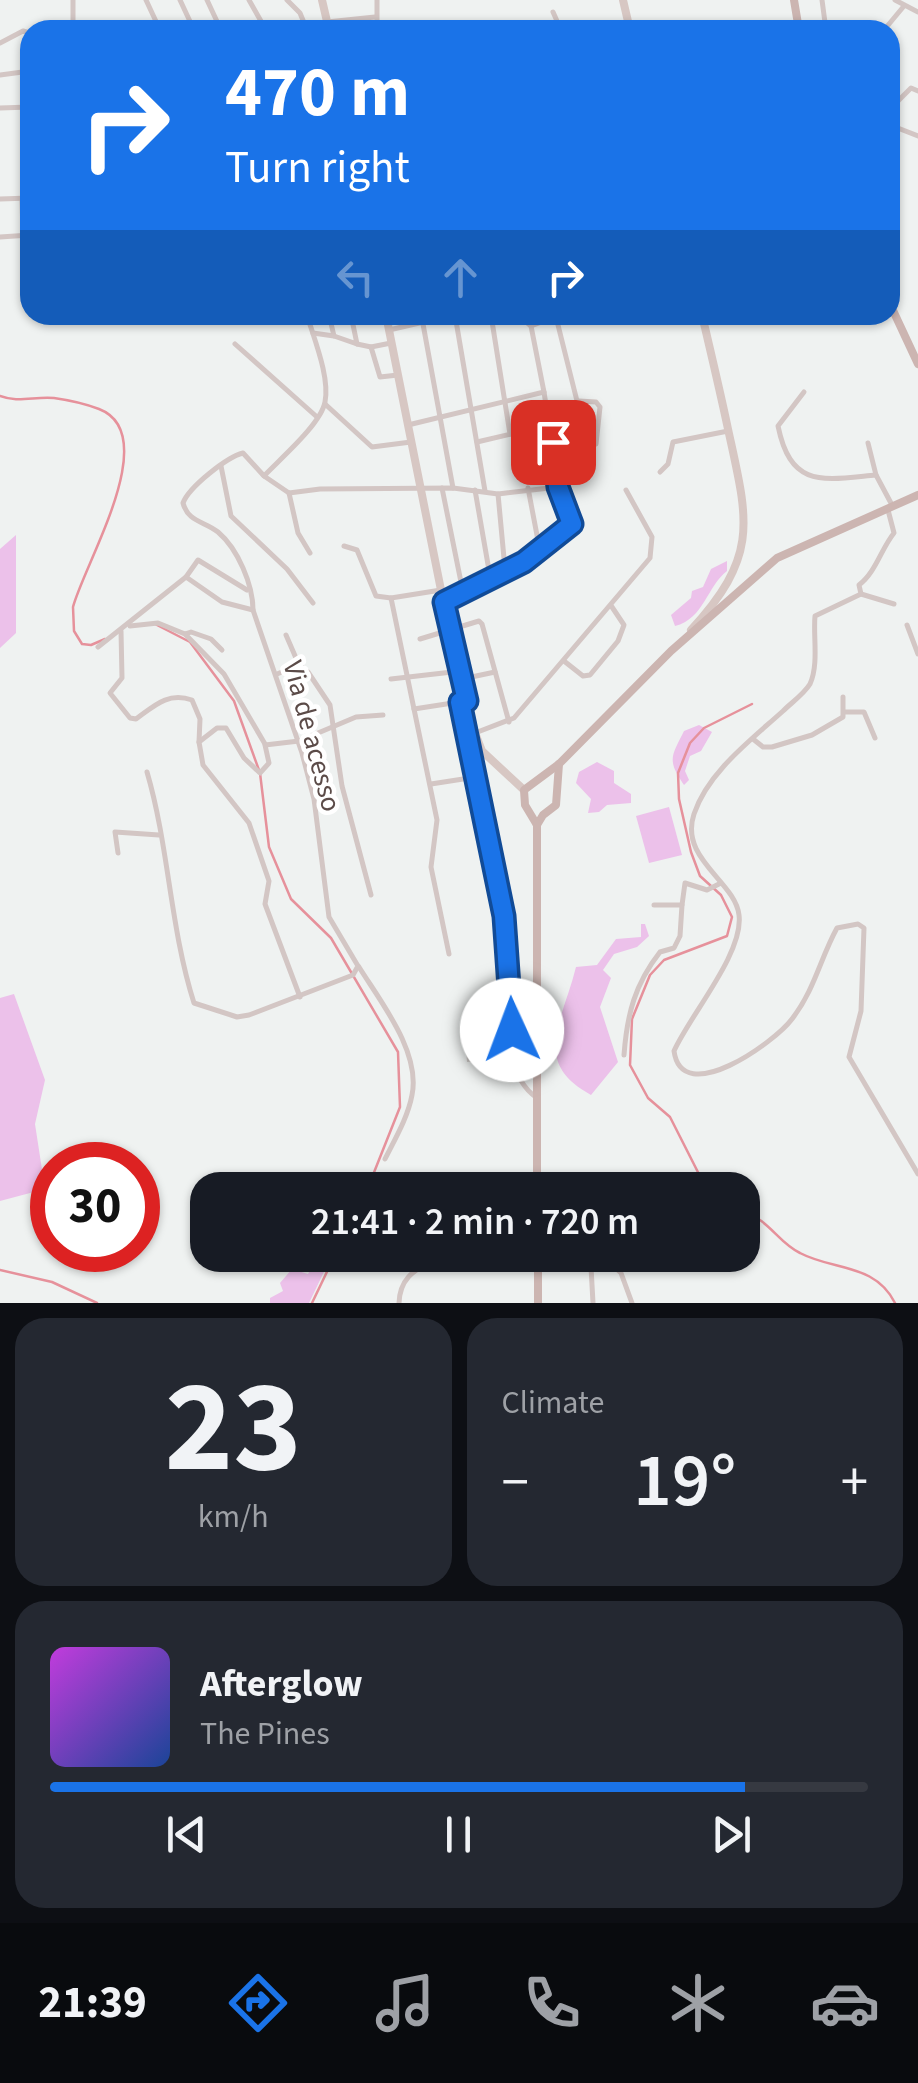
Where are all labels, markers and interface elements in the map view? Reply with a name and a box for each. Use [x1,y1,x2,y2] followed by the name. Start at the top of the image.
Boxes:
[225,43,410,143] text: 470 m
[60,60,190,190] icon: right
[225,136,410,200] text: Turn right
[328,250,383,305] icon: left
[433,250,488,305] icon: ahead
[538,250,593,305] icon: right
[511,400,596,485] pin
[526,415,581,470] icon: arrive
[273,656,351,816] street label: Via de acesso
[460,978,564,1082] position arrow
[30,1142,160,1272] speed limit sign: 30
[311,1195,639,1249] text: 21:41 · 2 min · 720 m
[165,1336,302,1521] text: 23
[502,1380,604,1426] text: Climate
[633,1428,736,1535] text: 19°
[502,1444,529,1522] text: −
[841,1444,868,1522] text: +
[198,1494,269,1540] text: km/h
[200,1657,363,1711] text: Afterglow
[200,1711,330,1757] text: The Pines
[159,1807,214,1862] icon: previous
[431,1807,486,1862] icon: pause
[704,1807,759,1862] icon: next
[223,1968,293,2038] icon: directions
[370,1968,440,2038] icon: music
[517,1968,587,2038] icon: phone
[663,1968,733,2038] icon: climate
[810,1968,880,2038] icon: car
[38,1971,147,2035] text: 21:39

